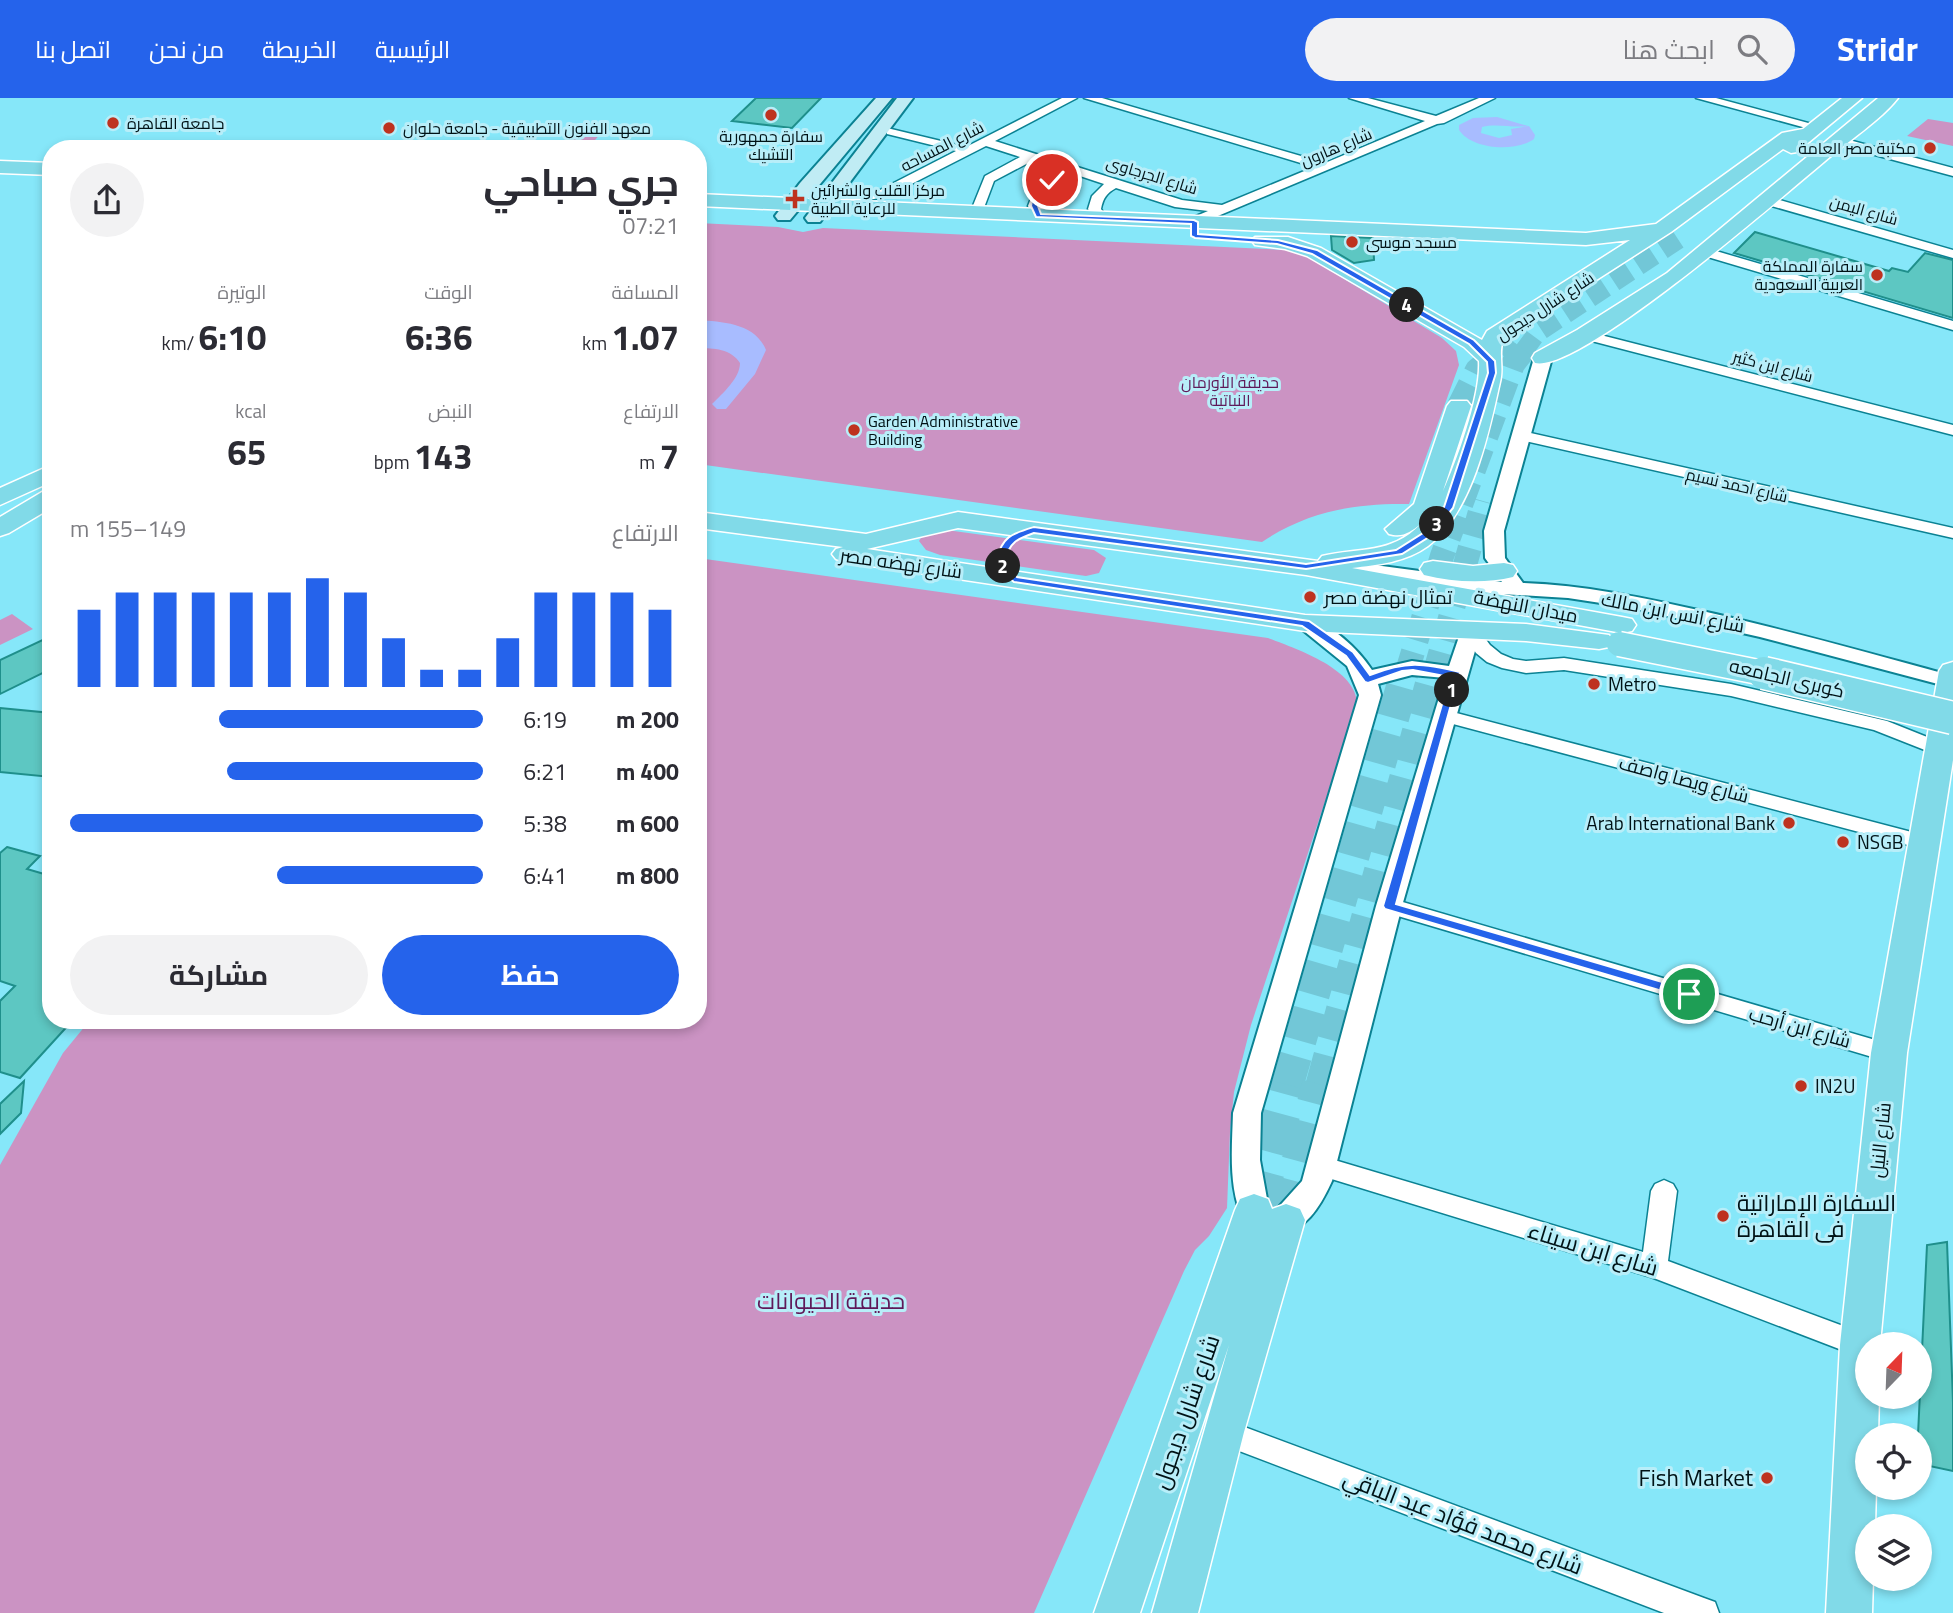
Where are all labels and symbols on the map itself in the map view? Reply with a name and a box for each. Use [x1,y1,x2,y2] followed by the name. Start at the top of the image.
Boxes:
[763,107,779,123] marker: سفارة جمهورية التشيك
[127,111,224,135] place label: جامعة القاهرة
[105,115,121,131] marker: جامعة القاهرة
[896,115,988,177] street label: شارع المساحه
[403,116,651,140] place label: معهد الفنون التطبيقية - جامعة حلوان
[381,120,397,136] marker: معهد الفنون التطبيقية - جامعة حلوان
[1297,121,1375,173] street label: شارع هارون
[719,124,823,166] place label: سفارة جمهورية التشيك
[1798,136,1916,160] place label: مكتبة مصر العامة
[1922,140,1938,156] marker: مكتبة مصر العامة
[1022,150,1082,210] pin
[1103,150,1201,200] street label: شارع الجرجاوى
[811,178,945,220] place label: مركز القلب والشرائين للرعاية الطبية
[785,189,805,209] marker: مركز القلب والشرائين للرعاية الطبية
[1827,189,1901,231] street label: شارع اليمن
[1366,230,1457,254] place label: مسجد موسى
[1344,234,1360,250] marker: مسجد موسى
[1754,254,1863,296] place label: سفارة المملكة العربية السعودية
[1491,265,1599,347] street label: شارع شارل ديجول
[1869,267,1885,283] marker: سفارة المملكة العربية السعودية
[1390,288,1424,322] pin: 4
[1729,344,1816,388] street label: شارع ابن كثير
[1181,370,1279,412] park label: حديقة الأورمان النباتية
[868,409,1018,451] place label: Garden Administrative Building
[846,422,862,438] marker: Garden Administrative Building
[1684,462,1790,508] street label: شارع احمد نسيم
[1420,506,1454,542] pin: 3
[837,539,964,585] street label: شارع نهضه مصر
[986,548,1020,584] pin: 2
[1472,581,1581,630] street label: ميدان النهضة
[1323,582,1452,611] place label: تمثال نهضة مصر
[1599,583,1747,640] street label: شارع انس ابن مالك
[1302,589,1318,605] marker: تمثال نهضة مصر
[1727,650,1848,705] street label: كوبرى الجامعه
[1608,669,1657,698] place label: Metro
[1434,672,1470,708] pin: 1
[1586,676,1602,692] marker: Metro
[1616,747,1752,810] street label: شارع ويصا واصف
[1586,808,1775,837] place label: Arab International Bank
[1781,815,1797,831] marker: Arab International Bank
[1857,827,1904,856] place label: NSGB
[1835,834,1851,850] marker: NSGB
[1659,964,1719,1024] pin
[1746,998,1855,1055] street label: شارع ابن أرحب
[1815,1071,1855,1100] place label: IN2U
[1793,1078,1809,1094] marker: IN2U
[1861,1101,1898,1179] street label: شارع النيل
[1737,1185,1896,1246] place label: السفارة الإماراتية فى القاهرة
[1715,1208,1731,1224] marker: السفارة الإماراتية فى القاهرة
[1524,1212,1663,1285] street label: شارع ابن سيناء
[757,1283,905,1318] park label: حديقة الحيوانات
[1143,1330,1228,1494] street label: شارع شارل ديجول
[1855,1332,1932,1409] north arrow
[1338,1460,1588,1584] street label: شارع محمد فؤاد عبد الباقي
[1639,1460,1753,1495] place label: Fish Market
[1759,1470,1775,1486] marker: Fish Market

